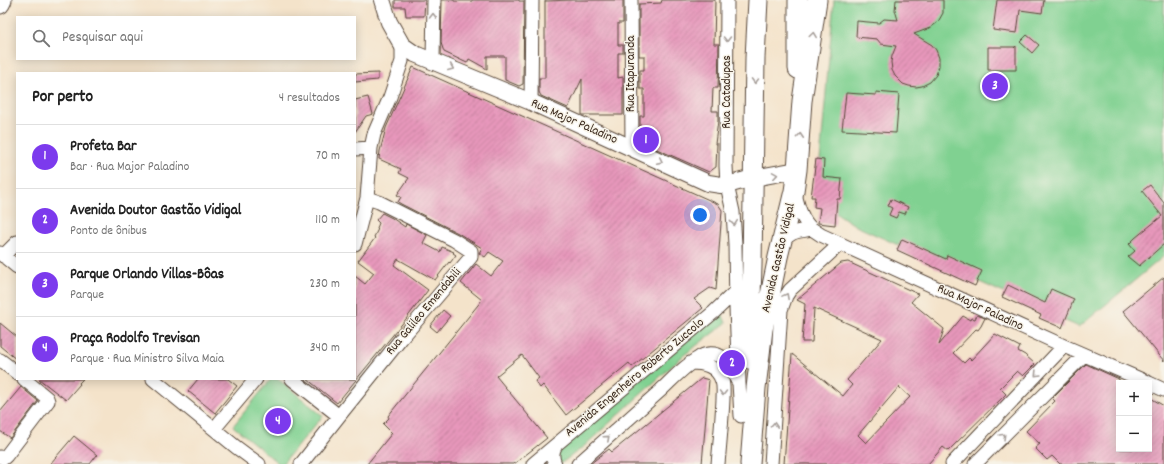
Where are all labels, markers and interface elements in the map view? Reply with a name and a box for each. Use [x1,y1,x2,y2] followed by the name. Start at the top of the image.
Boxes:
[429,13,437,19] one-way arrow
[16,16,356,60] search box
[30,27,52,49] icon: search
[62,27,143,49] text: Pesquisar aqui
[808,32,817,38] one-way arrow
[622,35,641,112] street label: Rua Itapuranda
[723,36,731,42] one-way arrow
[718,55,737,129] street label: Rua Catadupas
[448,64,455,72] one-way arrow
[982,71,1008,101] pin: 3
[751,78,759,84] one-way arrow
[32,86,93,110] text: Por perto
[279,89,340,108] text: 4 resultados
[528,94,621,150] street label: Rua Major Paladino
[633,125,659,155] pin: 1
[795,133,804,139] one-way arrow
[70,136,137,158] text: Profeta Bar
[44,147,46,166] text: 1
[316,147,340,166] text: 70 m
[656,156,663,164] one-way arrow
[70,158,189,177] text: Bar · Rua Major Paladino
[772,171,778,179] one-way arrow
[70,200,241,222] text: Avenida Doutor Gastão Vidigal
[757,201,801,315] street label: Avenida Gastão Vidigal
[690,205,710,225] your location
[42,211,48,230] text: 2
[315,211,340,230] text: 110 m
[729,220,738,226] one-way arrow
[70,222,147,241] text: Ponto de ônibus
[70,264,224,286] text: Parque Orlando Villas-Bôas
[382,264,467,360] street label: Rua Galileo Emendabili
[42,275,48,294] text: 3
[310,275,340,294] text: 230 m
[934,280,1026,336] street label: Rua Major Paladino
[70,286,104,305] text: Parque
[781,293,789,301] one-way arrow
[561,314,709,442] street label: Avenida Engenheiro Roberto Zuccolo
[70,328,200,350] text: Praça Rodolfo Trevisan
[42,339,48,358] text: 4
[310,339,340,358] text: 340 m
[719,348,745,378] pin: 2
[70,350,224,369] text: Parque · Rua Ministro Silva Maia
[1034,370,1041,377] one-way arrow
[1116,380,1152,452] map controls
[1116,380,1152,416] button: +
[719,390,727,396] one-way arrow
[265,406,291,436] pin: 4
[1116,416,1152,452] button: −
[769,422,778,428] one-way arrow
[998,433,1005,441] one-way arrow
[602,435,610,443] one-way arrow

